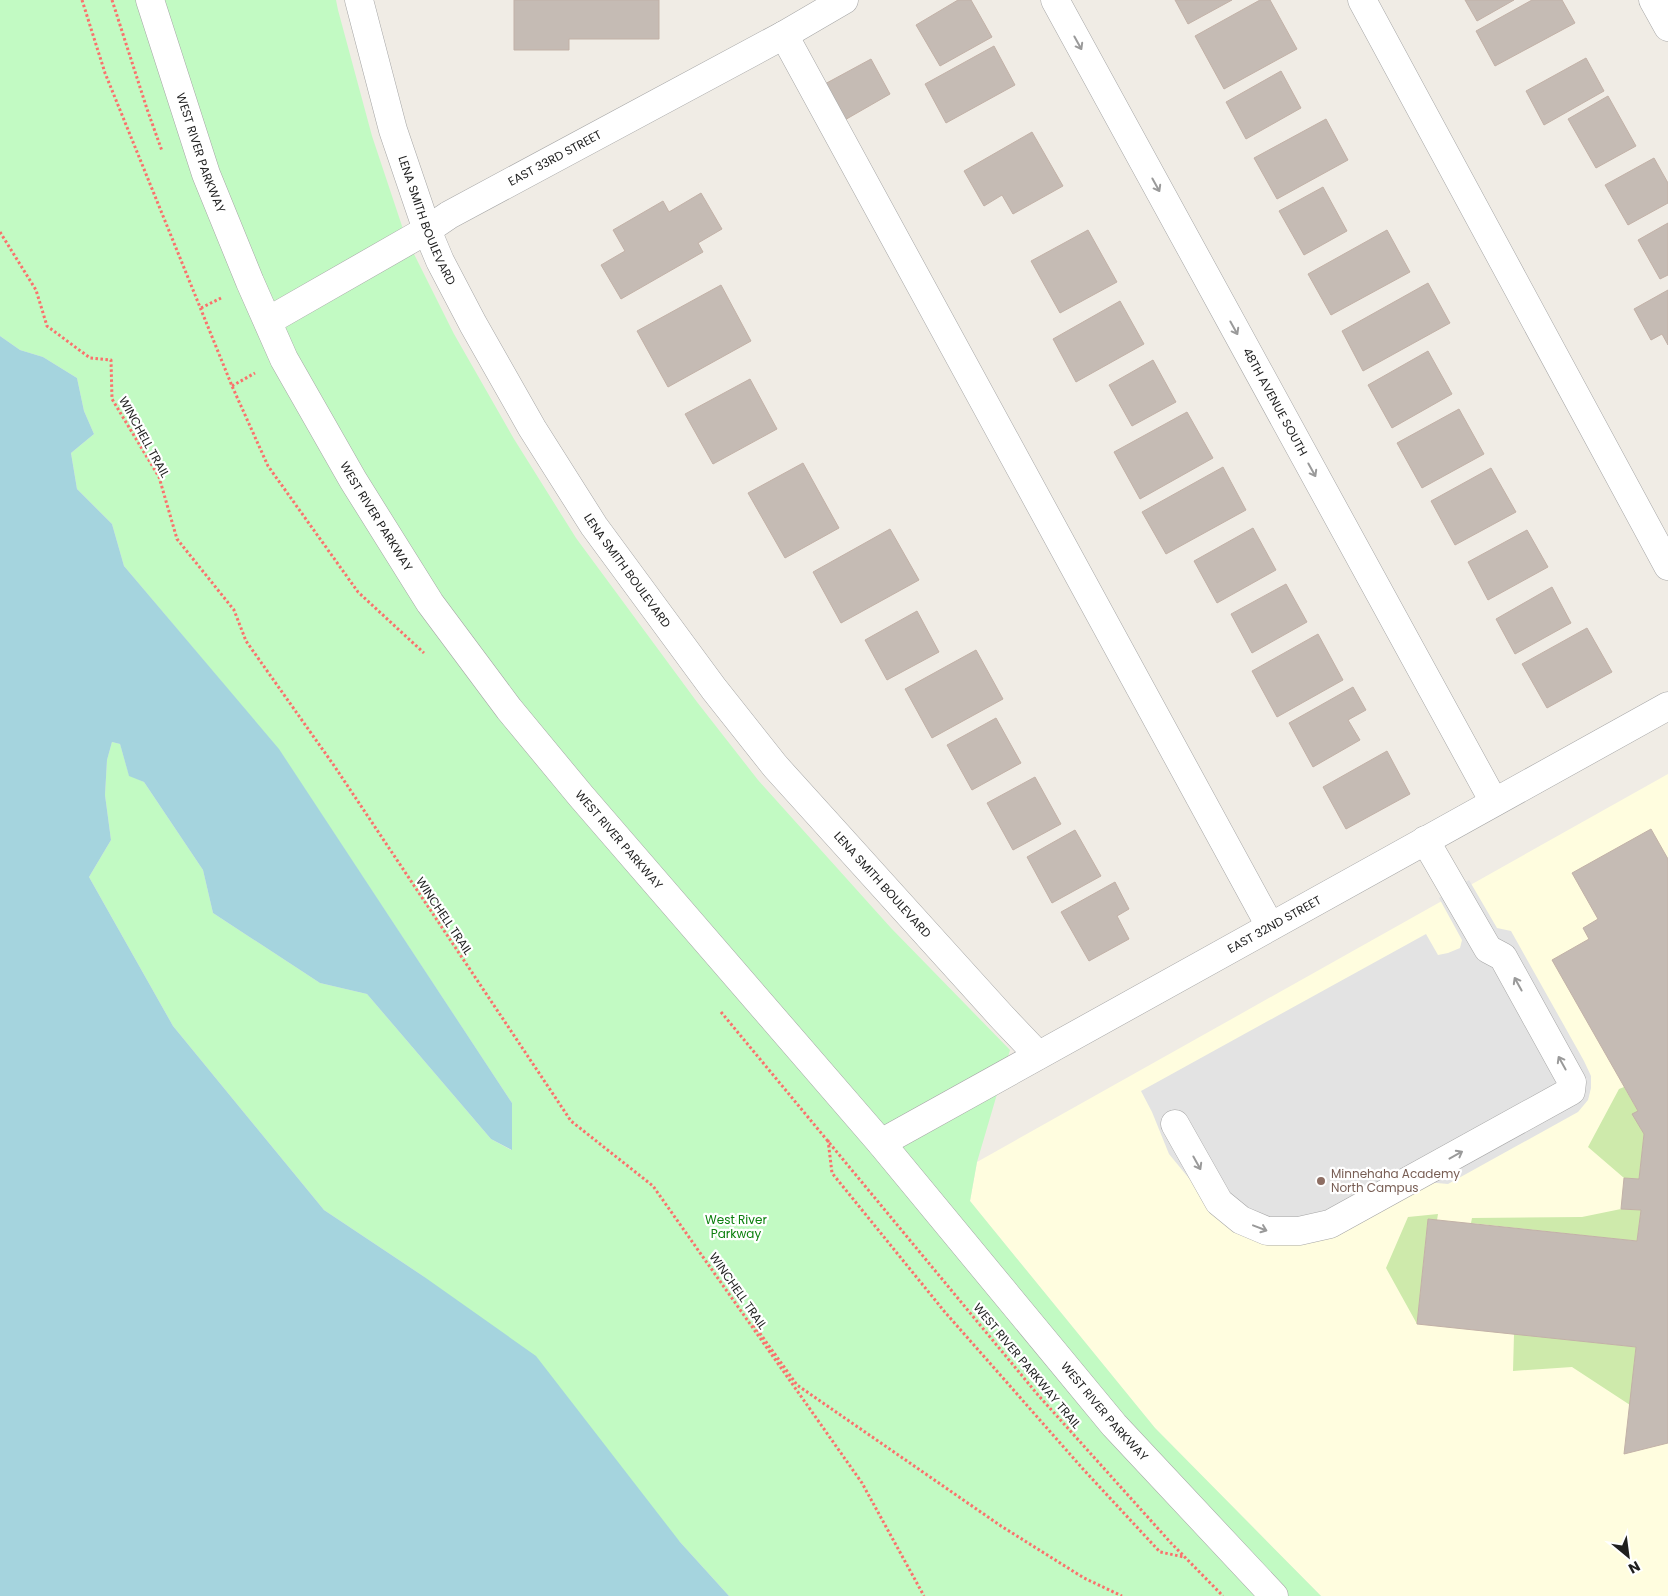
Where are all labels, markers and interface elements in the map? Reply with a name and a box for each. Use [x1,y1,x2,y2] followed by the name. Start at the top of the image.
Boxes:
[1073,35,1083,50] one-way arrow
[172,91,230,215] street label: WEST RIVER PARKWAY
[505,125,605,190] street label: EAST 33RD STREET
[394,153,460,288] street label: LENA SMITH BOULEVARD
[1151,178,1161,193] one-way arrow
[1230,320,1240,334] one-way arrow
[1239,344,1312,459] street label: 48TH AVENUE SOUTH
[115,393,174,480] street label: WINCHELL TRAIL
[336,458,417,574] street label: WEST RIVER PARKWAY
[1308,462,1318,477] one-way arrow
[580,510,675,631] street label: LENA SMITH BOULEVARD
[572,786,667,893] street label: WEST RIVER PARKWAY
[830,828,935,941] street label: LENA SMITH BOULEVARD
[412,873,477,958] street label: WINCHELL TRAIL
[1224,891,1325,957] street label: EAST 32ND STREET
[1512,977,1522,992] one-way arrow
[1557,1056,1567,1071] one-way arrow
[1448,1150,1463,1160] one-way arrow
[1193,1155,1202,1170] one-way arrow
[1331,1165,1460,1196] place label: Minnehaha Academy North Campus
[1315,1175,1327,1187] marker: Minnehaha Academy North Campus
[705,1211,767,1242] park label: West River Parkway
[1252,1224,1267,1233] one-way arrow
[706,1249,771,1333] street label: WINCHELL TRAIL
[970,1299,1085,1432] street label: WEST RIVER PARKWAY TRAIL
[1057,1358,1152,1464] street label: WEST RIVER PARKWAY
[1603,1531,1653,1581] north arrow
[1625,1556,1644,1579] text: N

